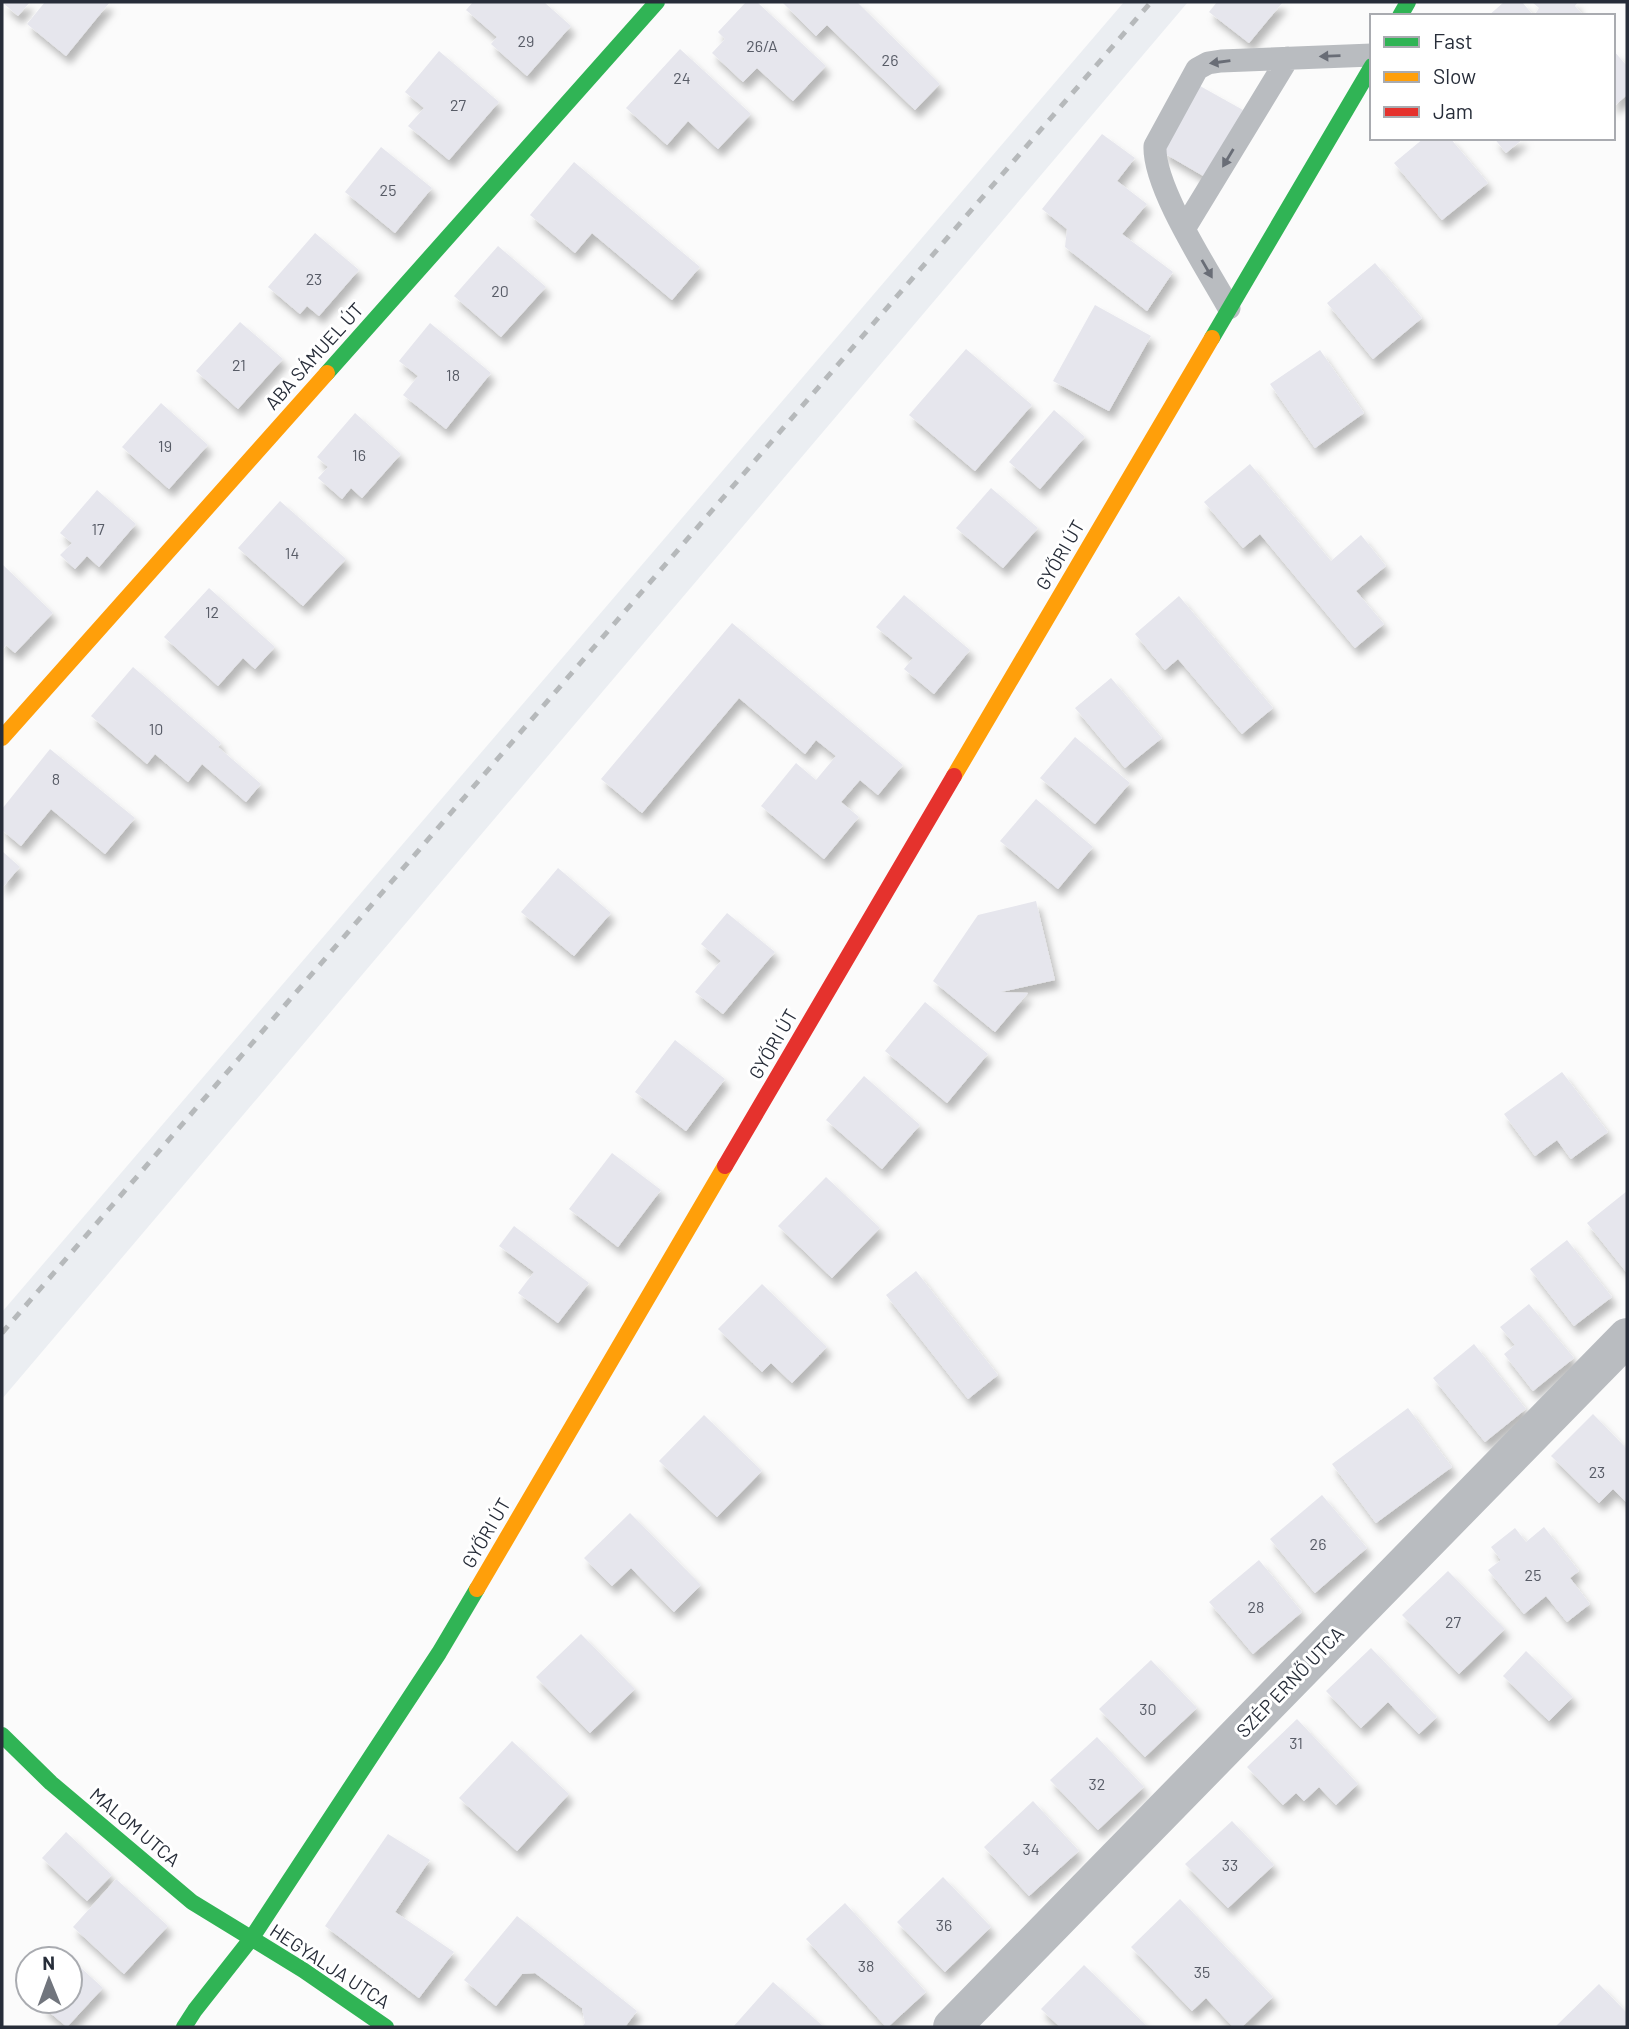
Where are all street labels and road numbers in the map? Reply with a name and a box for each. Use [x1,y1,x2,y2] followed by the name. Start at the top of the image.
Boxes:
[260,297,368,414] street label: ABA SÁMUEL ÚT
[1030,516,1089,594] street label: GYŐRI ÚT
[743,1005,802,1083] street label: GYŐRI ÚT
[456,1494,515,1572] street label: GYŐRI ÚT
[1231,1622,1348,1742] street label: SZÉP ERNŐ UTCA
[86,1782,185,1871] street label: MALOM UTCA
[266,1918,395,2013] street label: HEGYALJA UTCA

